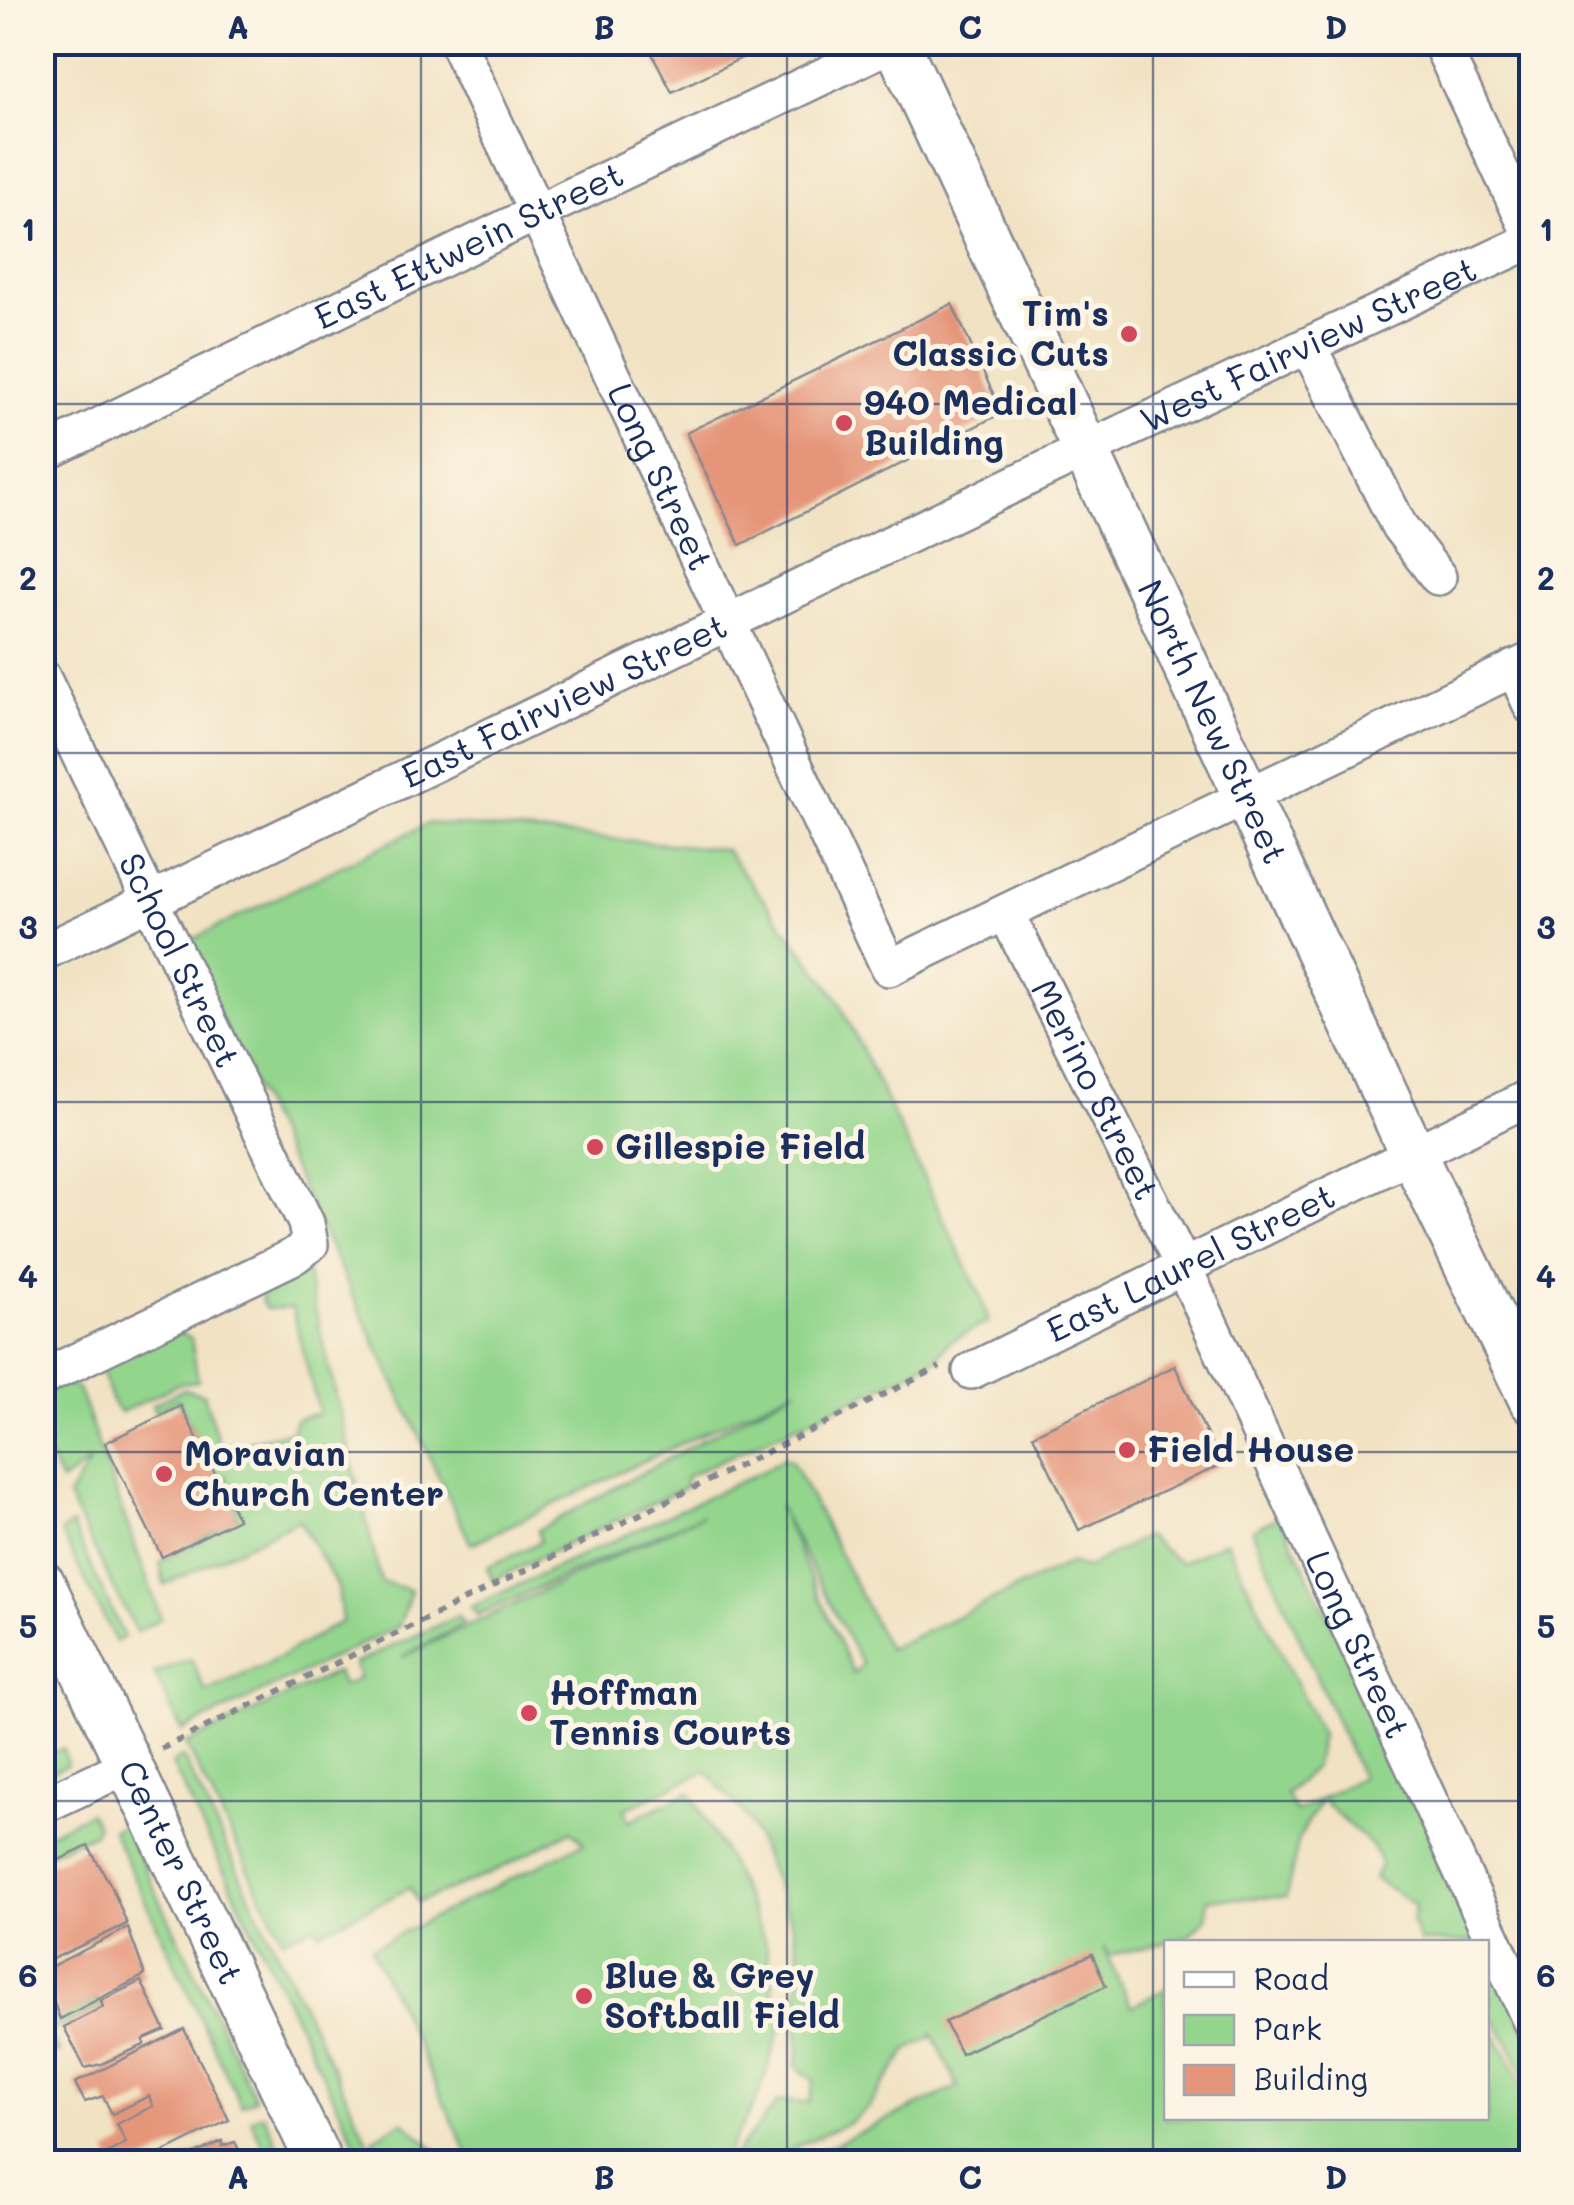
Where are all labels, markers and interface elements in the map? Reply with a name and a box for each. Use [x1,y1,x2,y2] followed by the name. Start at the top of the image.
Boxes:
[227,5,249,47] text: A
[593,5,615,47] text: B
[958,5,982,47] text: C
[1325,5,1347,47] text: D
[306,150,630,339] street label: East Ettwein Street
[21,207,35,249] text: 1
[1539,207,1553,249] text: 1
[1132,244,1483,442] street label: West Fairview Street
[892,289,1109,375] place label: Tim's Classic Cuts
[1118,323,1140,345] marker: Tim's Classic Cuts
[598,375,725,577] street label: Long Street
[864,378,1077,464] place label: 940 Medical Building
[833,412,855,434] marker: 940 Medical Building
[19,556,37,598] text: 2
[1537,556,1555,598] text: 2
[1128,572,1300,871] street label: North New Street
[393,601,734,797] street label: East Fairview Street
[109,845,252,1075] street label: School Street
[18,905,38,947] text: 3
[1536,905,1556,947] text: 3
[1022,971,1171,1207] street label: Merino Street
[615,1122,865,1168] place label: Gillespie Field
[584,1136,606,1158] marker: Gillespie Field
[1038,1171,1342,1351] street label: East Laurel Street
[18,1254,38,1296] text: 4
[1536,1254,1556,1296] text: 4
[1147,1425,1354,1471] place label: Field House
[184,1429,444,1515] place label: Moravian Church Center
[1116,1439,1138,1461] marker: Field House
[153,1463,175,1485] marker: Moravian Church Center
[1296,1543,1422,1745] street label: Long Street
[19,1604,37,1646] text: 5
[1537,1604,1555,1646] text: 5
[549,1668,791,1754] place label: Hoffman Tennis Courts
[518,1702,540,1724] marker: Hoffman Tennis Courts
[109,1752,255,1991] street label: Center Street
[1164,1940,1489,2120] legend
[604,1951,840,2037] place label: Blue & Grey Softball Field
[18,1953,38,1995] text: 6
[1536,1953,1556,1995] text: 6
[1254,1958,1329,1998] text: Road
[573,1985,595,2007] marker: Blue & Grey Softball Field
[1254,2008,1322,2048] text: Park
[1254,2058,1368,2098] text: Building
[227,2155,249,2197] text: A
[593,2155,615,2197] text: B
[958,2155,982,2197] text: C
[1325,2155,1347,2197] text: D

